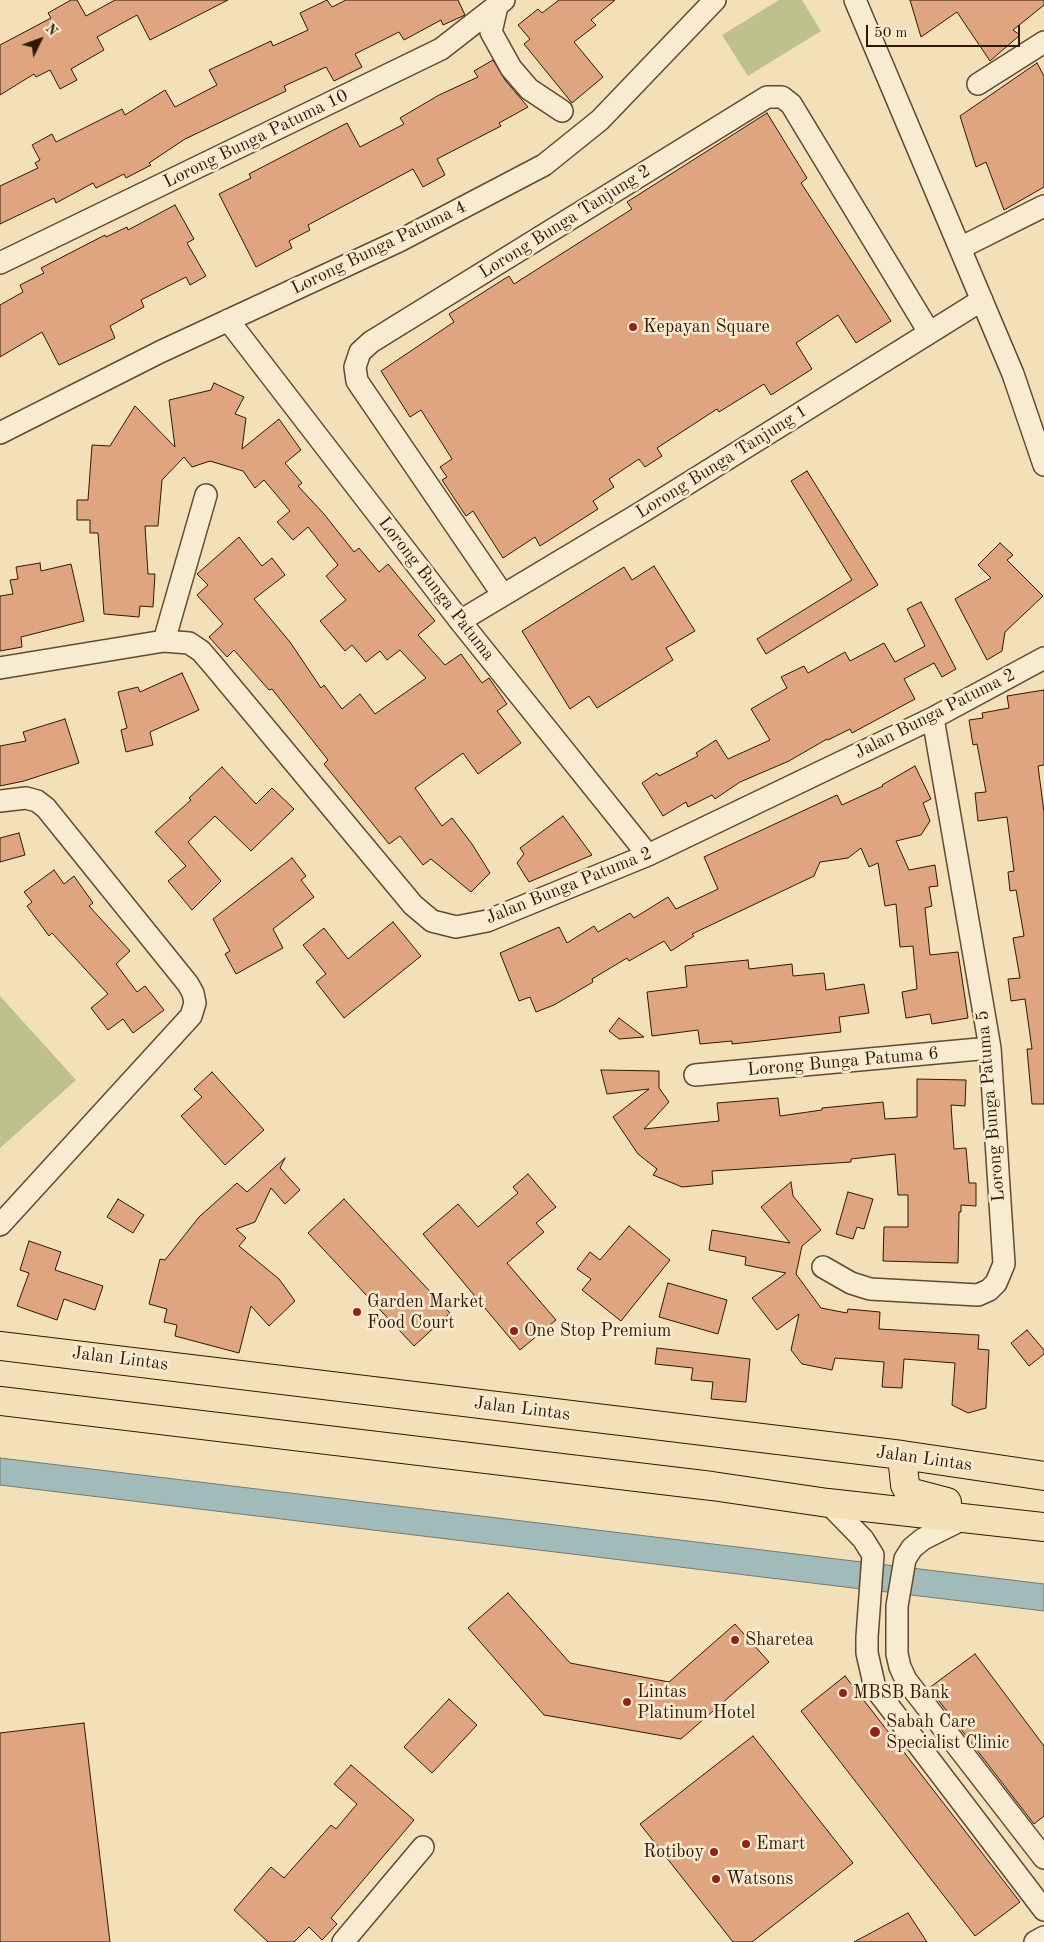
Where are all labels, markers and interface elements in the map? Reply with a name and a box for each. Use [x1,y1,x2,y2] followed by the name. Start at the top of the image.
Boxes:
[15,15,65,65] north arrow
[869,15,1023,47] scale bar
[42,21,60,39] text: N
[874,26,908,41] text: 50 m
[160,85,352,193] street label: Lorong Bunga Patuma 10
[475,160,655,284] street label: Lorong Bunga Tanjung 2
[288,196,470,300] street label: Lorong Bunga Patuma 4
[643,316,770,338] place label: Kepayan Square
[627,321,639,333] marker: Kepayan Square
[632,400,812,524] street label: Lorong Bunga Tanjung 1
[373,513,499,665] street label: Lorong Bunga Patuma
[851,664,1019,764] street label: Jalan Bunga Patuma 2
[483,843,655,929] street label: Jalan Bunga Patuma 2
[972,1009,1010,1203] street label: Lorong Bunga Patuma 5
[746,1043,940,1081] street label: Lorong Bunga Patuma 6
[367,1291,484,1334] place label: Garden Market Food Court
[351,1306,363,1318] marker: Garden Market Food Court
[524,1320,671,1342] place label: One Stop Premium
[508,1325,520,1337] marker: One Stop Premium
[71,1342,169,1376] street label: Jalan Lintas
[473,1392,571,1426] street label: Jalan Lintas
[875,1442,973,1476] street label: Jalan Lintas
[745,1629,814,1651] place label: Sharetea
[729,1634,741,1646] marker: Sharetea
[637,1681,755,1724] place label: Lintas Platinum Hotel
[853,1682,950,1704] place label: MBSB Bank
[837,1687,849,1699] marker: MBSB Bank
[621,1696,633,1708] marker: Lintas Platinum Hotel
[886,1711,1009,1754] place label: Sabah Care Specialist Clinic
[868,1725,882,1739] marker: Sabah Care Specialist Clinic
[756,1833,805,1855] place label: Emart
[740,1838,752,1850] marker: Emart
[643,1841,704,1863] place label: Rotiboy
[708,1846,720,1858] marker: Rotiboy
[726,1868,793,1890] place label: Watsons
[710,1873,722,1885] marker: Watsons

